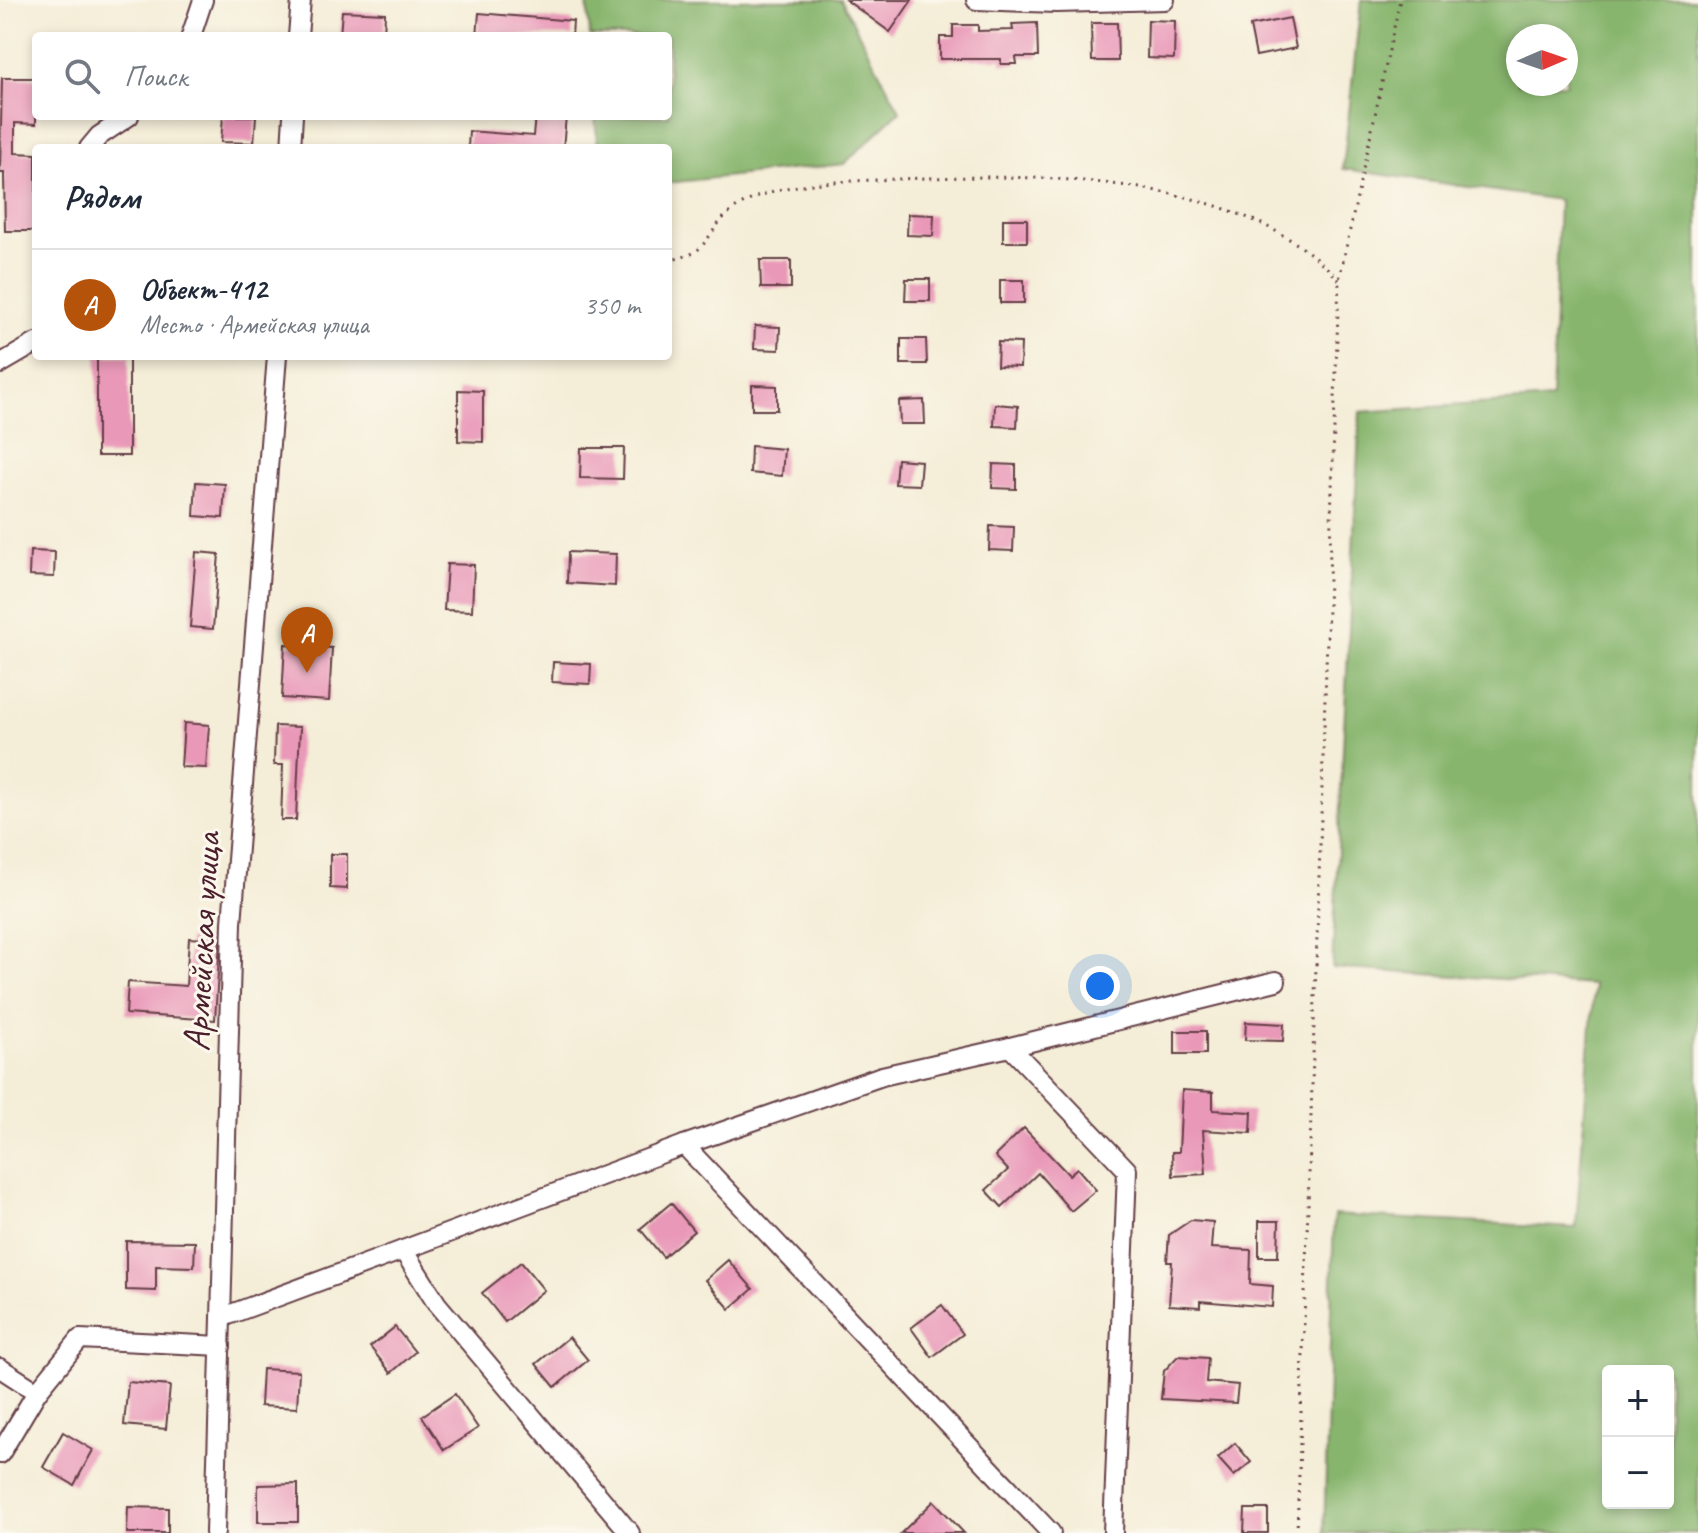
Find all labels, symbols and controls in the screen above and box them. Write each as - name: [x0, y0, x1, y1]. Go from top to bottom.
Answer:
- north arrow: [1506, 24, 1578, 96]
- search box: [32, 32, 672, 120]
- icon: search: [60, 54, 104, 98]
- text: Поиск: [124, 57, 187, 95]
- text: Рядом: [64, 175, 140, 218]
- text: Объект-412: [140, 270, 267, 308]
- text: A: [83, 289, 97, 322]
- text: 350 m: [584, 289, 640, 322]
- text: Место · Армейская улица: [140, 308, 369, 341]
- pin: A: [281, 607, 333, 673]
- street label: Армейская улица: [172, 829, 231, 1053]
- your location: [1080, 966, 1120, 1006]
- map controls: [1602, 1365, 1674, 1509]
- button: +: [1602, 1365, 1674, 1437]
- button: −: [1602, 1437, 1674, 1509]

